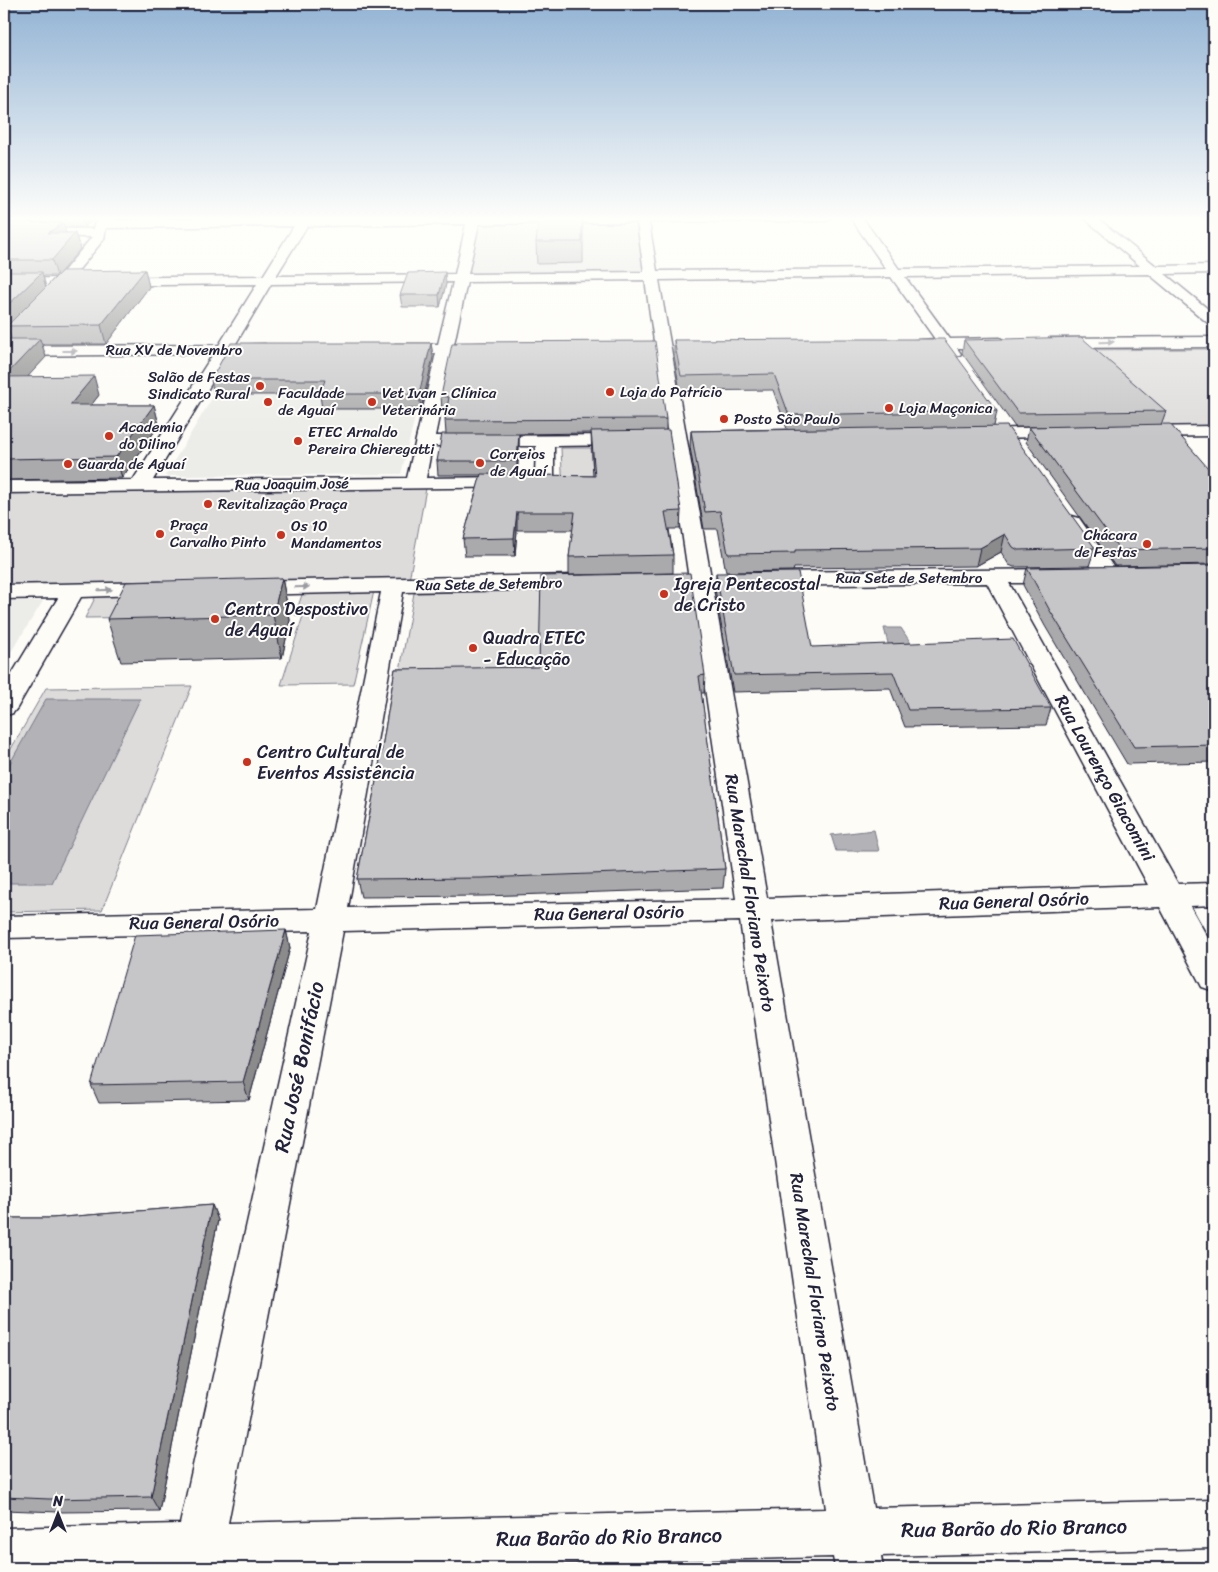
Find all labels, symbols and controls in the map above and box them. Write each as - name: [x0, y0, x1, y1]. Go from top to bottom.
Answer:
- street label: Rua XV de Novembro: [106, 337, 243, 363]
- one-way arrow: [1100, 338, 1116, 346]
- one-way arrow: [62, 347, 78, 355]
- place label: Salão de Festas Sindicato Rural: [148, 364, 251, 407]
- place label: Loja do Patrício: [620, 379, 723, 405]
- marker: Salão de Festas Sindicato Rural: [254, 380, 266, 392]
- place label: Faculdade de Aguaí: [278, 380, 345, 423]
- place label: Vet Ivan - Clínica Veterinária: [382, 380, 497, 423]
- marker: Loja do Patrício: [604, 386, 616, 398]
- place label: Loja Maçonica: [899, 395, 993, 421]
- marker: Faculdade de Aguaí: [262, 396, 274, 408]
- marker: Vet Ivan - Clínica Veterinária: [366, 396, 378, 408]
- marker: Loja Maçonica: [883, 402, 895, 414]
- place label: Posto São Paulo: [734, 406, 840, 432]
- marker: Posto São Paulo: [718, 413, 730, 425]
- place label: Academia do Dilino: [118, 414, 183, 457]
- place label: ETEC Arnaldo Pereira Chieregatti: [308, 419, 435, 462]
- marker: Academia do Dilino: [103, 430, 115, 442]
- marker: ETEC Arnaldo Pereira Chieregatti: [292, 435, 304, 447]
- place label: Correios de Aguaí: [490, 441, 549, 484]
- place label: Guarda de Aguaí: [78, 451, 187, 477]
- marker: Correios de Aguaí: [474, 457, 486, 469]
- marker: Guarda de Aguaí: [62, 458, 74, 470]
- street label: Rua Joaquim José: [235, 470, 349, 498]
- place label: Revitalização Praça: [218, 491, 348, 517]
- marker: Revitalização Praça: [202, 498, 214, 510]
- place label: Praça Carvalho Pinto: [170, 512, 266, 555]
- place label: Os 10 Mandamentos: [291, 513, 382, 556]
- place label: Chácara de Festas: [1074, 522, 1137, 565]
- marker: Praça Carvalho Pinto: [154, 528, 166, 540]
- marker: Os 10 Mandamentos: [275, 529, 287, 541]
- marker: Chácara de Festas: [1141, 538, 1153, 550]
- street label: Rua Sete de Setembro: [836, 565, 983, 591]
- place label: Igreja Pentecostal de Cristo: [673, 568, 822, 621]
- street label: Rua Sete de Setembro: [415, 570, 563, 598]
- one-way arrow: [295, 583, 311, 591]
- one-way arrow: [97, 586, 113, 594]
- marker: Igreja Pentecostal de Cristo: [658, 588, 670, 600]
- place label: Centro Despostivo de Aguaí: [225, 593, 368, 646]
- marker: Centro Despostivo de Aguaí: [209, 613, 221, 625]
- place label: Quadra ETEC - Educação: [483, 622, 585, 675]
- marker: Quadra ETEC - Educação: [467, 642, 479, 654]
- street label: Rua Lourenço Giacomini: [1046, 689, 1165, 868]
- place label: Centro Cultural de Eventos Assistência: [257, 736, 415, 789]
- marker: Centro Cultural de Eventos Assistência: [241, 756, 253, 768]
- street label: Rua Marechal Floriano Peixoto: [715, 772, 785, 1014]
- street label: Rua General Osório: [939, 882, 1089, 920]
- street label: Rua General Osório: [534, 896, 684, 930]
- street label: Rua General Osório: [129, 905, 279, 939]
- street label: Rua José Bonifácio: [262, 978, 336, 1156]
- street label: Rua Marechal Floriano Peixoto: [780, 1171, 850, 1413]
- text: N: [52, 1489, 63, 1514]
- north arrow: [32, 1490, 82, 1540]
- street label: Rua Barão do Rio Branco: [901, 1507, 1127, 1549]
- street label: Rua Barão do Rio Branco: [496, 1516, 722, 1558]

